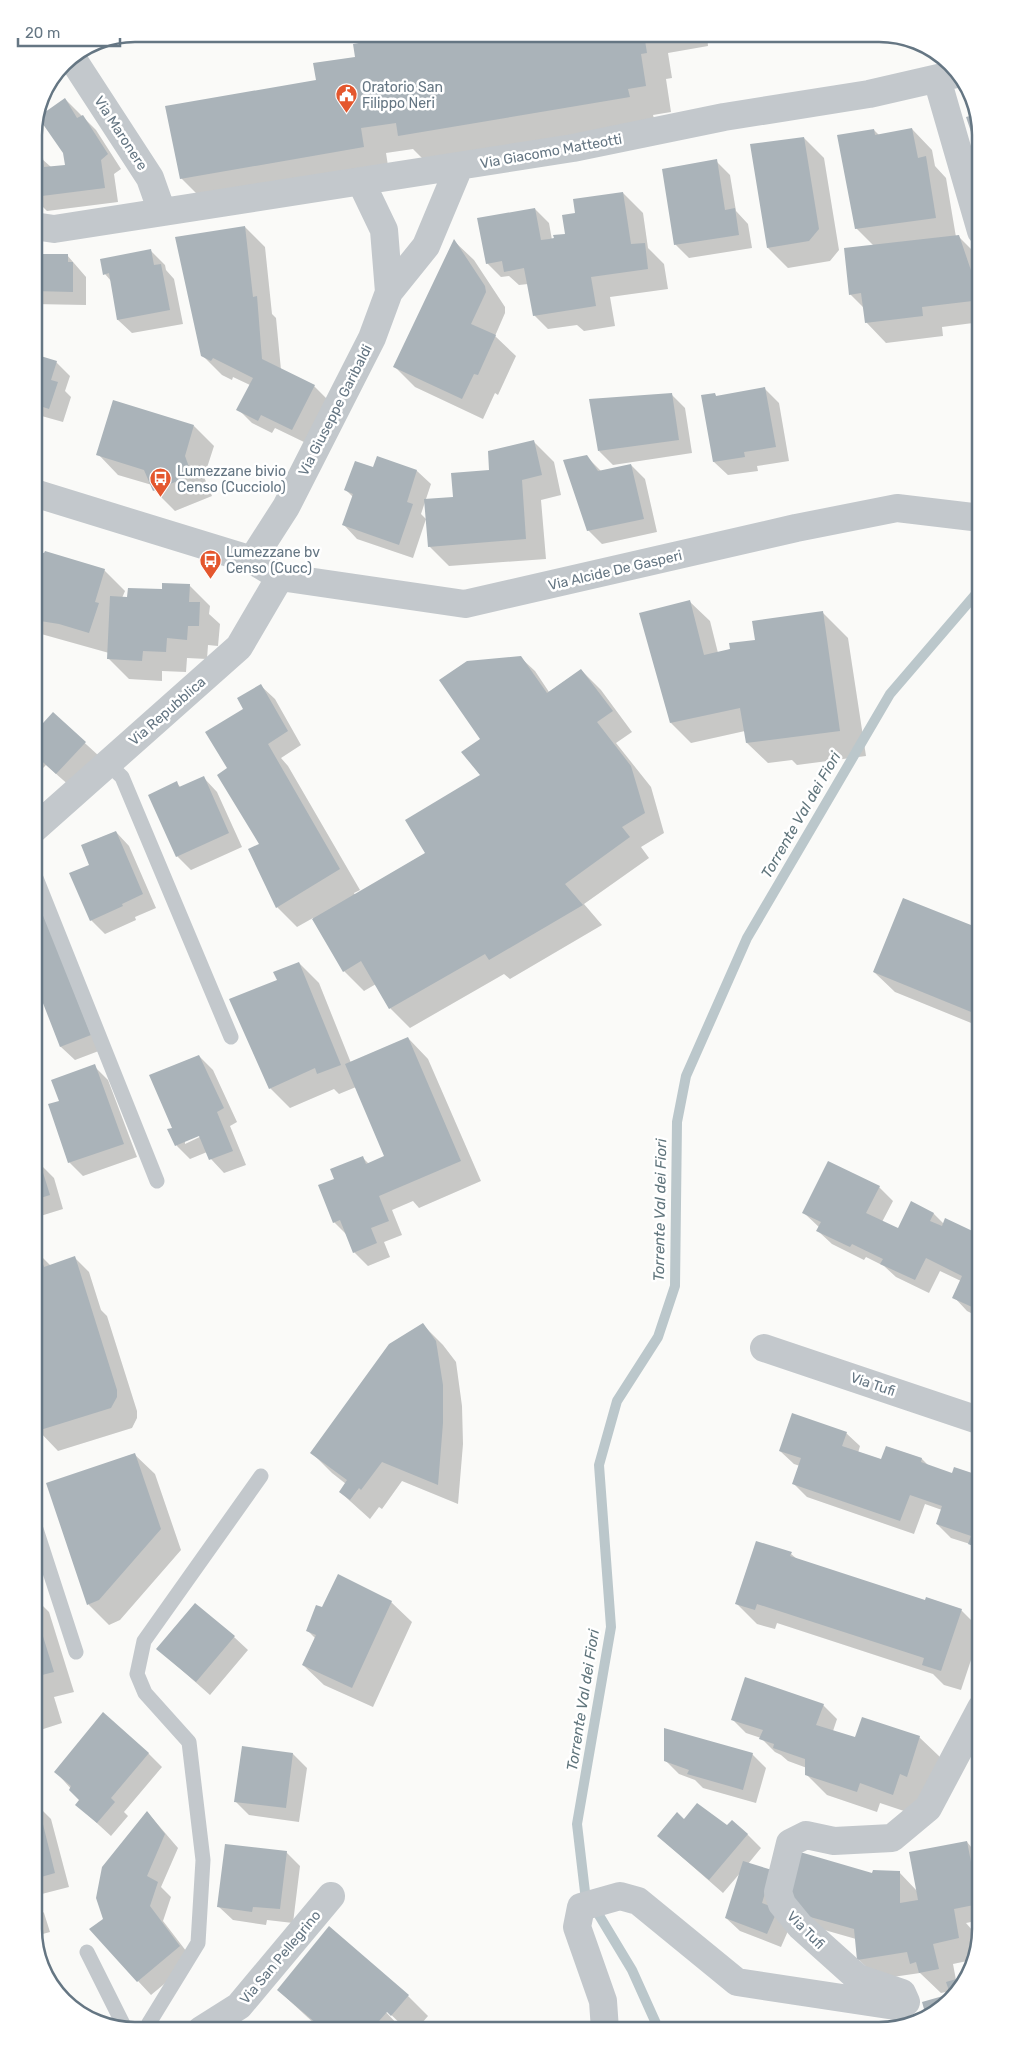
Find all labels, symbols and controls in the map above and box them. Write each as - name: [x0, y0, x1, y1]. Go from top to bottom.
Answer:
- scale bar: [18, 15, 120, 47]
- text: 20 m: [25, 24, 60, 42]
- place label: Oratorio San Filippo Neri: [362, 79, 443, 112]
- public building icon: Oratorio San Filippo Neri: [334, 83, 358, 114]
- street label: Via Maronere: [90, 93, 151, 174]
- street label: Via Giacomo Matteotti: [479, 131, 623, 172]
- street label: Via Giuseppe Garibaldi: [295, 342, 376, 479]
- place label: Lumezzane bivio Censo (Cucciolo): [177, 463, 286, 496]
- bus stop icon: Lumezzane bivio Censo (Cucciolo): [149, 467, 173, 498]
- place label: Lumezzane bv Censo (Cucc): [226, 544, 320, 577]
- street label: Via Alcide De Gasperi: [546, 547, 684, 594]
- bus stop icon: Lumezzane bv Censo (Cucc): [198, 548, 222, 579]
- street label: Via Repubblica: [125, 673, 209, 749]
- water label: Torrente Val dei Fiori: [757, 748, 845, 881]
- water label: Torrente Val dei Fiori: [650, 1138, 670, 1282]
- street label: Via Tufi: [848, 1369, 898, 1400]
- water label: Torrente Val dei Fiori: [563, 1628, 603, 1772]
- street label: Via San Pellegrino: [236, 1907, 324, 2008]
- street label: Via Tufi: [783, 1908, 828, 1953]

